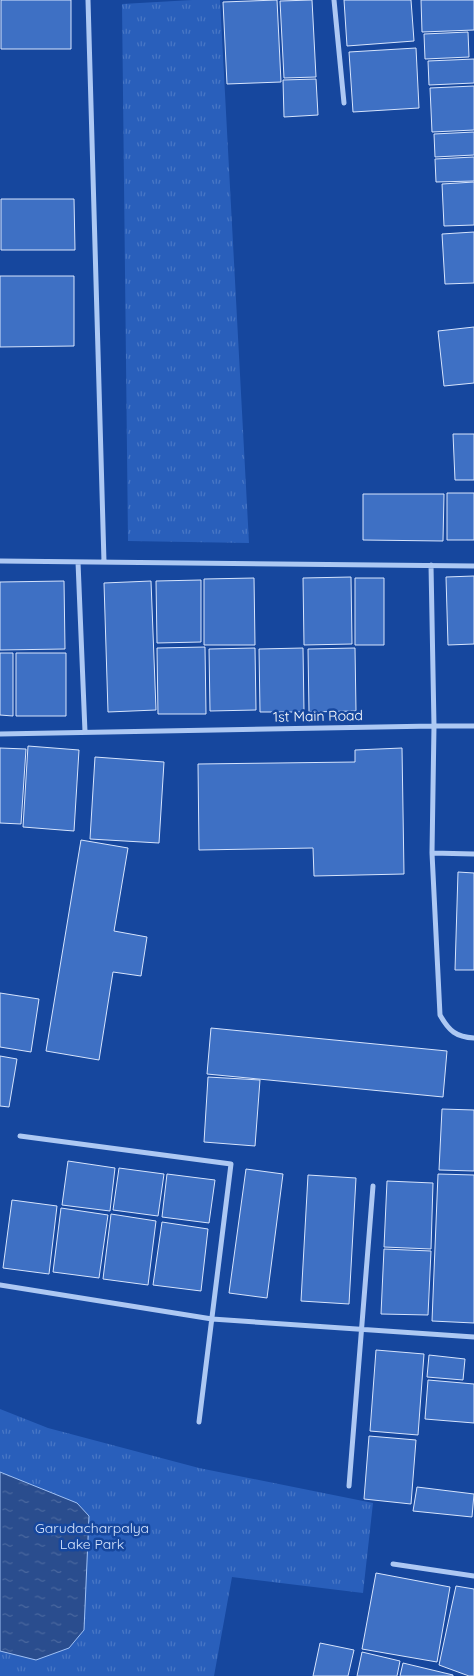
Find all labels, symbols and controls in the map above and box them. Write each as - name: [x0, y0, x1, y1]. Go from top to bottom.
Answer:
- street label: 1st Main Road: [273, 706, 363, 726]
- park label: Garudacharpalya Lake Park: [35, 1519, 149, 1553]

